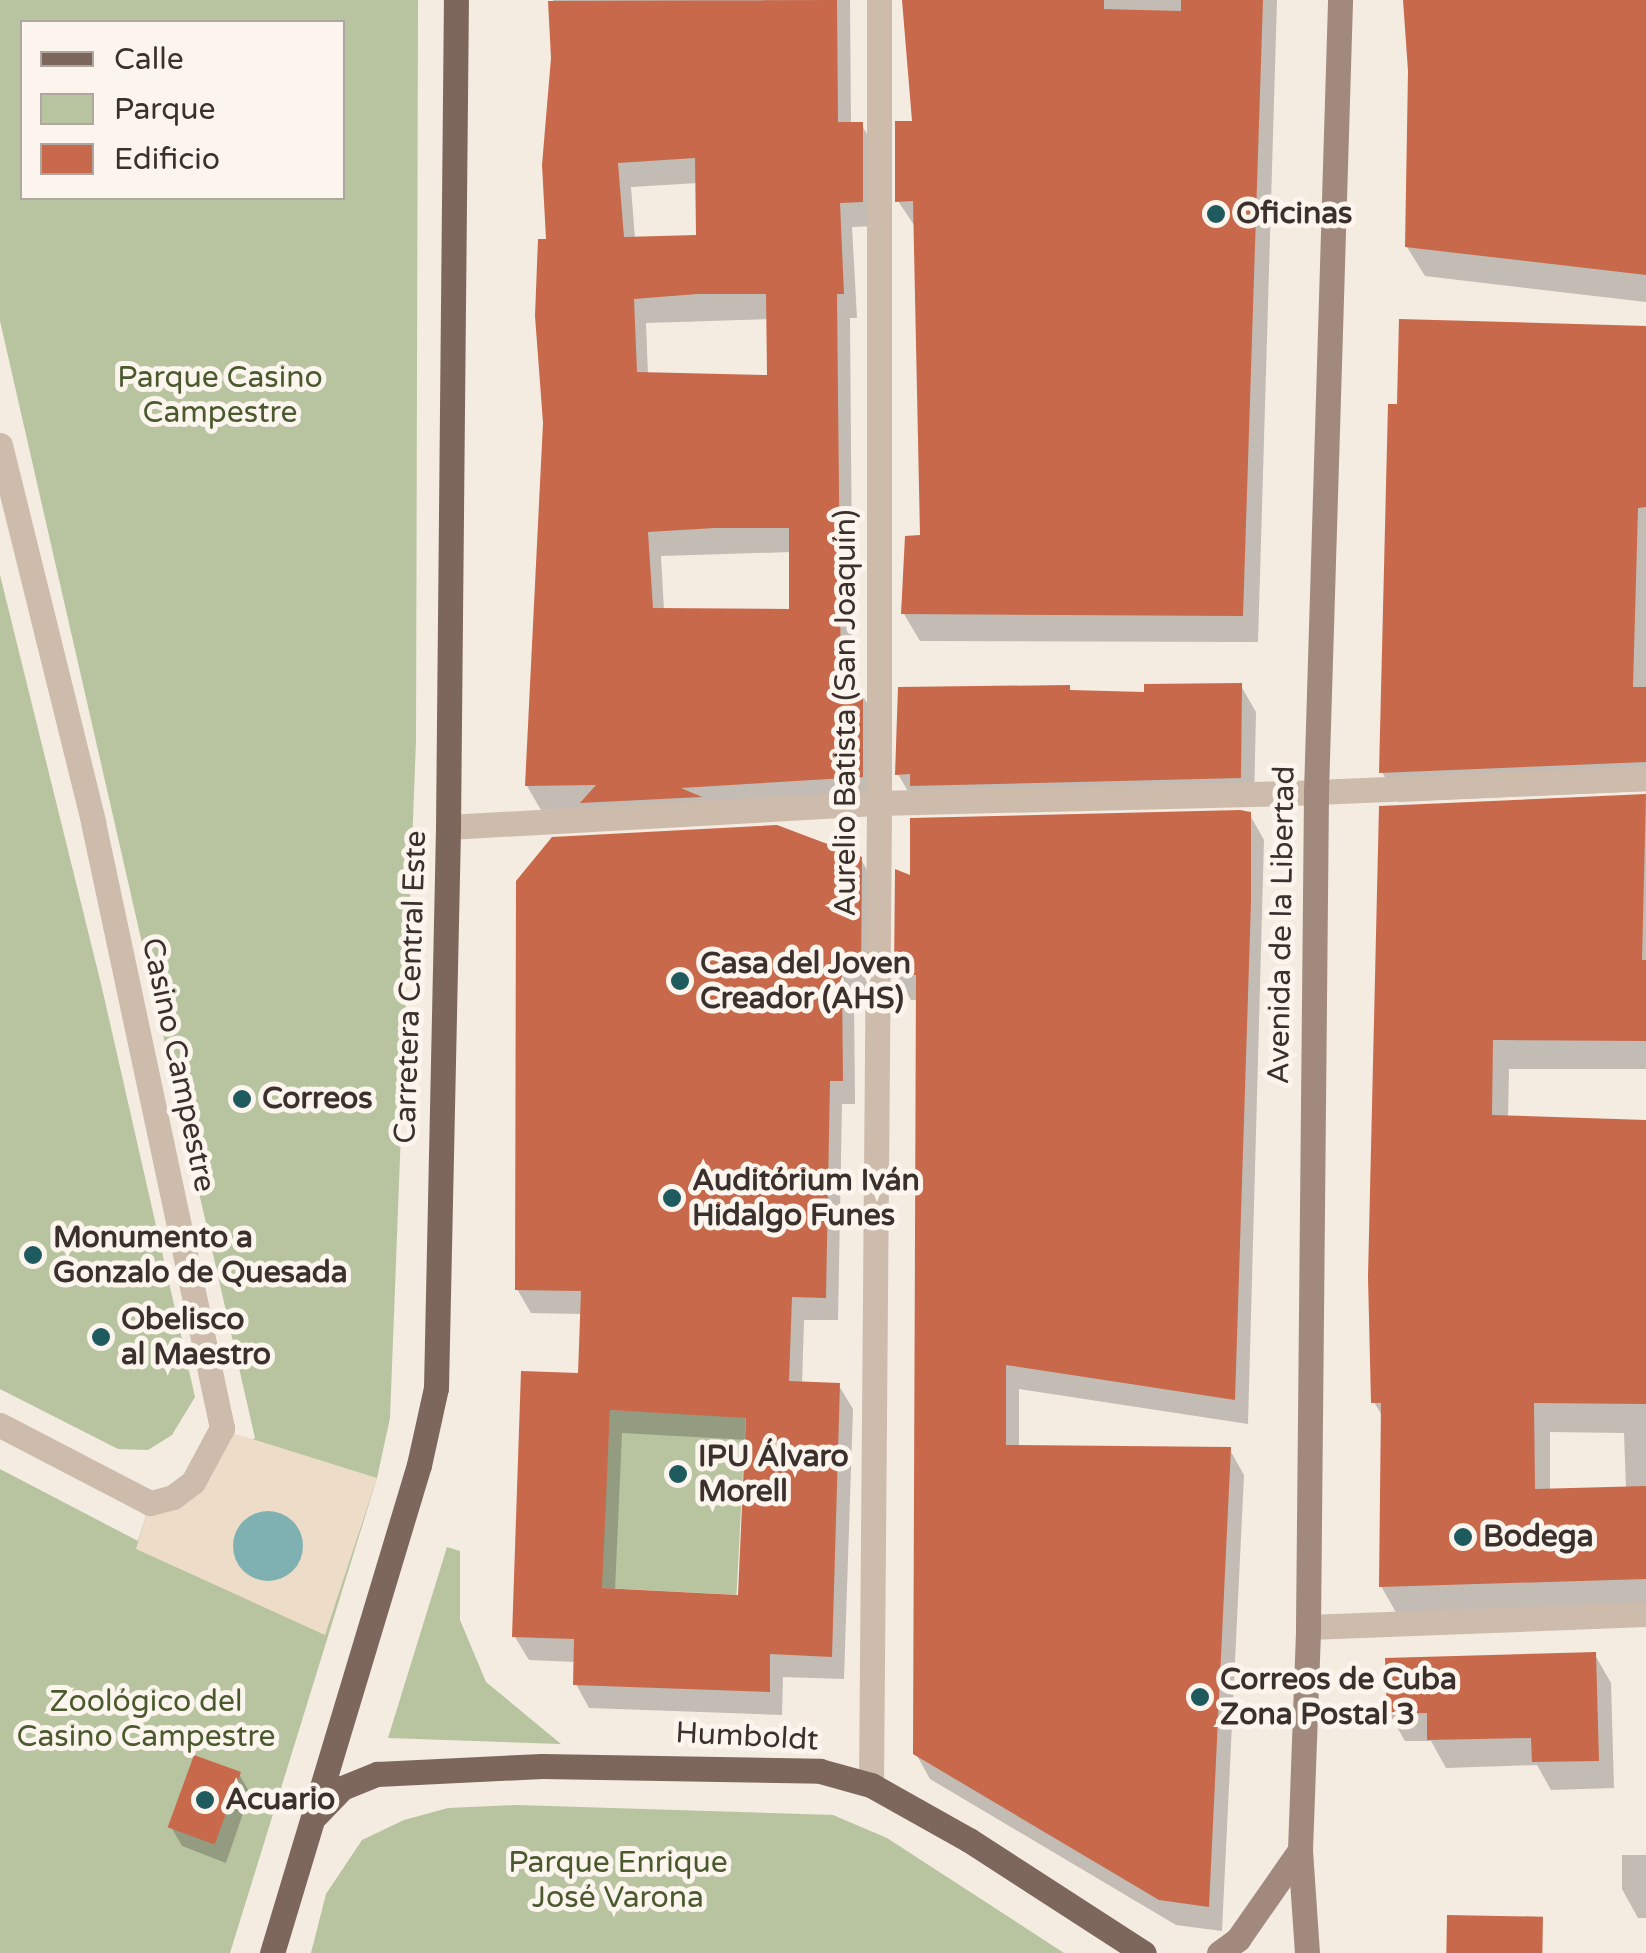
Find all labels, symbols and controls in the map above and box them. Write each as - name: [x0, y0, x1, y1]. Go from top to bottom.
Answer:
- legend: [20, 20, 345, 200]
- text: Calle: [114, 41, 184, 78]
- text: Parque: [114, 91, 215, 128]
- text: Edificio: [114, 141, 220, 178]
- place label: Oficinas: [1236, 196, 1352, 232]
- marker: Oficinas: [1205, 203, 1227, 225]
- park label: Parque Casino Campestre: [117, 360, 323, 430]
- street label: Aurelio Batista (San Joaquín): [828, 509, 864, 917]
- street label: Avenida de la Libertad: [1261, 765, 1303, 1085]
- street label: Carretera Central Este: [388, 830, 434, 1144]
- street label: Casino Campestre: [133, 935, 223, 1195]
- place label: Casa del Joven Creador (AHS): [700, 946, 911, 1016]
- marker: Casa del Joven Creador (AHS): [669, 970, 691, 992]
- place label: Correos: [262, 1081, 373, 1117]
- marker: Correos: [231, 1088, 253, 1110]
- place label: Auditórium Iván Hidalgo Funes: [692, 1163, 920, 1234]
- marker: Auditórium Iván Hidalgo Funes: [661, 1187, 683, 1209]
- place label: Monumento a Gonzalo de Quesada: [53, 1220, 348, 1290]
- marker: Monumento a Gonzalo de Quesada: [22, 1244, 44, 1266]
- place label: Obelisco al Maestro: [121, 1302, 271, 1372]
- marker: Obelisco al Maestro: [90, 1326, 112, 1348]
- place label: IPU Álvaro Morell: [698, 1439, 849, 1510]
- marker: IPU Álvaro Morell: [667, 1463, 689, 1485]
- place label: Bodega: [1483, 1519, 1594, 1555]
- marker: Bodega: [1452, 1526, 1474, 1548]
- place label: Correos de Cuba Zona Postal 3: [1220, 1662, 1457, 1732]
- park label: Zoológico del Casino Campestre: [17, 1684, 275, 1754]
- marker: Correos de Cuba Zona Postal 3: [1189, 1686, 1211, 1708]
- street label: Humboldt: [675, 1715, 819, 1759]
- place label: Acuario: [225, 1782, 335, 1818]
- marker: Acuario: [194, 1789, 216, 1811]
- park label: Parque Enrique José Varona: [508, 1845, 728, 1916]

